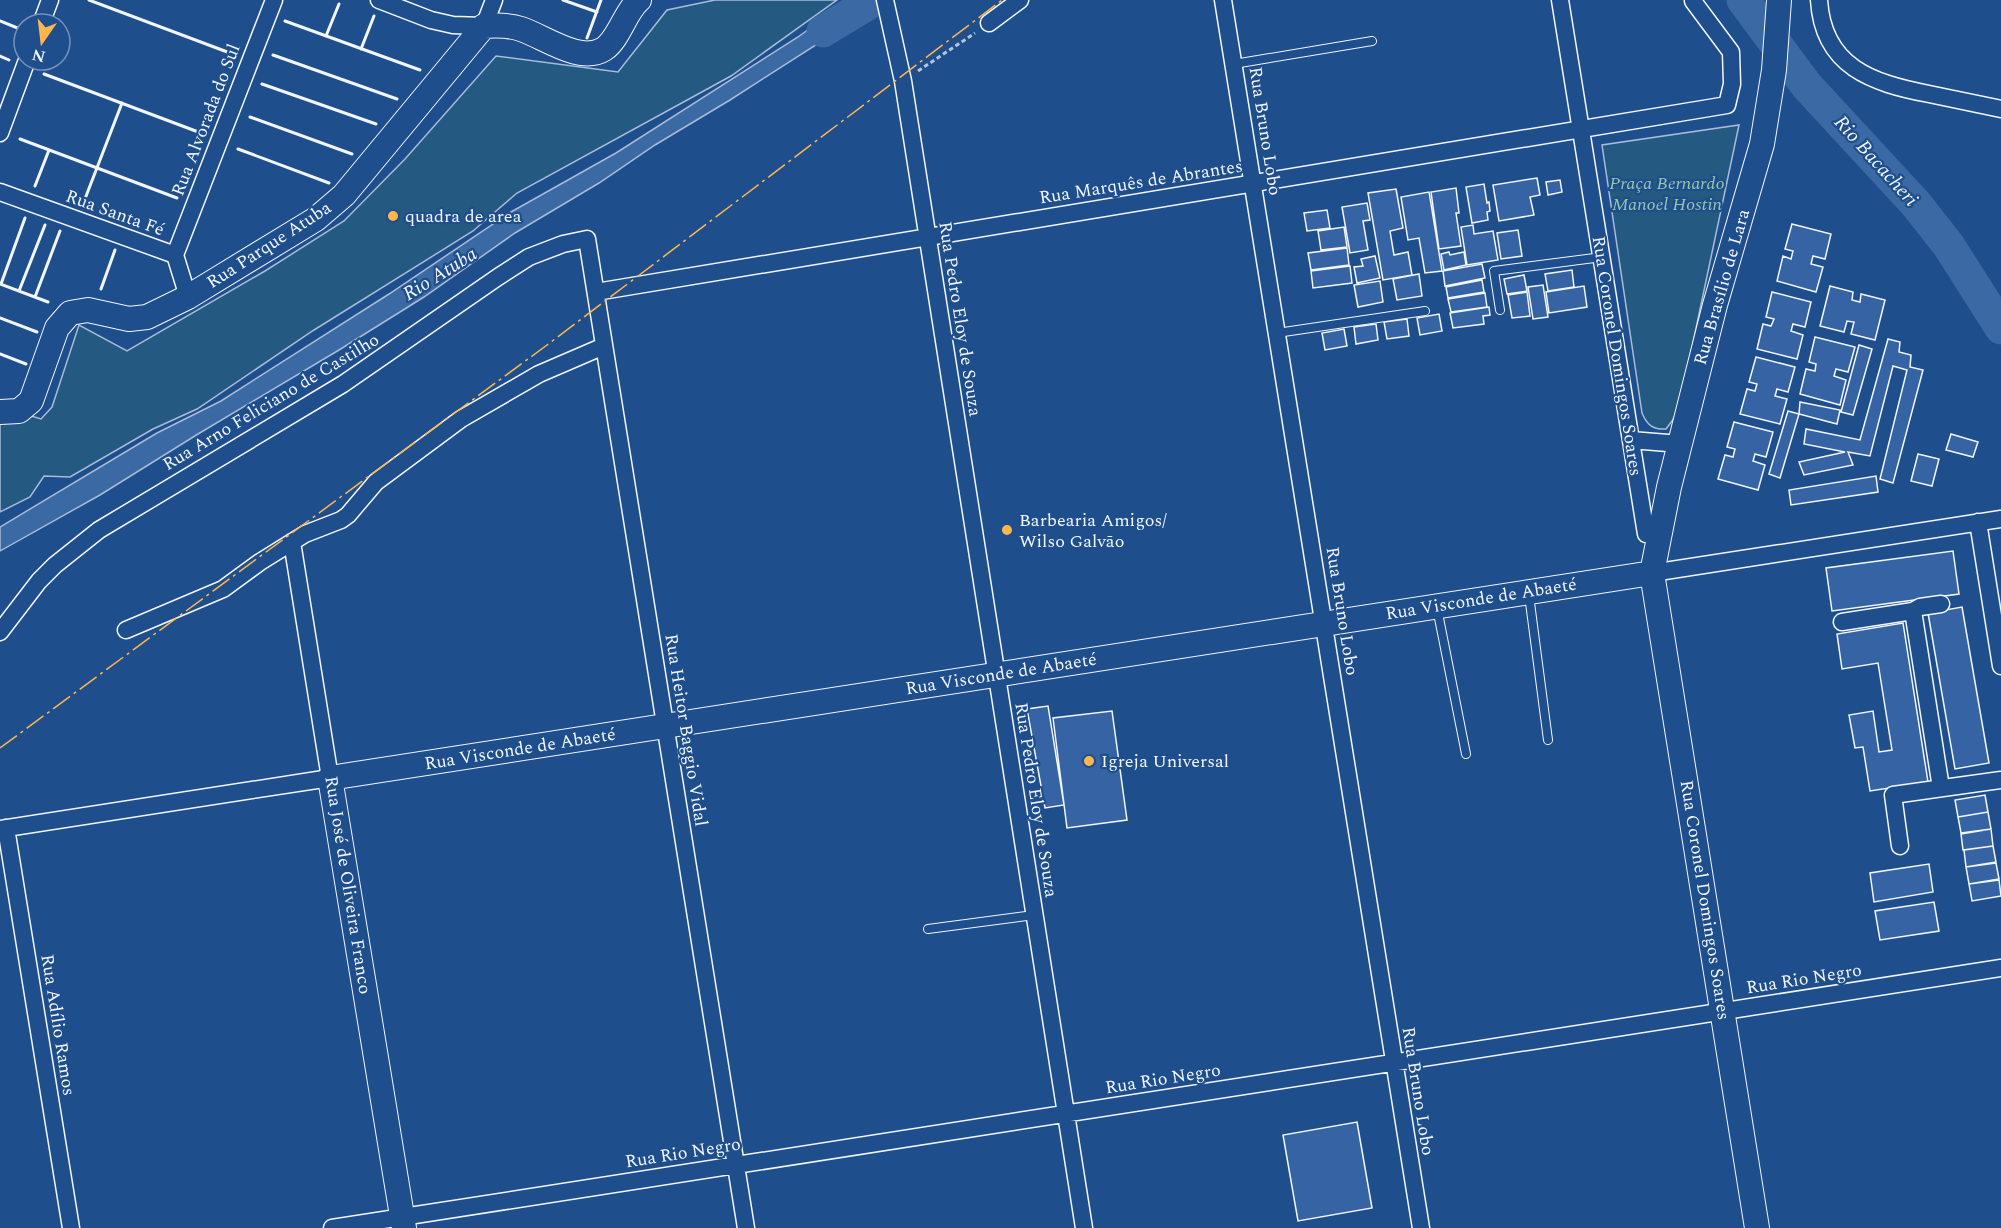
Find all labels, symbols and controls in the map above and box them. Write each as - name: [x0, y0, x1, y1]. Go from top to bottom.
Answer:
- north arrow: [12, 12, 72, 72]
- street label: Rua Alvorada do Sul: [165, 40, 247, 200]
- text: N: [29, 42, 48, 69]
- street label: Rua Bruno Lobo: [1241, 65, 1289, 197]
- water label: Rio Bacacheri: [1827, 109, 1925, 214]
- street label: Rua Marquês de Abrantes: [1037, 153, 1245, 211]
- park label: Praça Bernardo Manoel Hostin: [1609, 170, 1725, 218]
- street label: Rua Santa Fé: [62, 183, 168, 243]
- street label: Rua Parque Atuba: [201, 194, 337, 296]
- place label: quadra de area: [405, 203, 522, 230]
- street label: Rua Brasílio de Lara: [1687, 206, 1757, 368]
- marker: quadra de area: [386, 209, 400, 223]
- street label: Rua Pedro Eloy de Souza: [931, 220, 989, 419]
- street label: Rua Coronel Domingos Soares: [1585, 234, 1649, 478]
- water label: Rio Atuba: [397, 239, 483, 309]
- street label: Rua Arno Feliciano de Castilho: [157, 326, 385, 478]
- place label: Barbearia Amigos/ Wilso Galvão: [1019, 507, 1167, 555]
- marker: Barbearia Amigos/ Wilso Galvão: [1000, 523, 1014, 537]
- street label: Rua Bruno Lobo: [1318, 545, 1366, 677]
- street label: Rua Visconde de Abaeté: [1383, 571, 1579, 627]
- street label: Rua Heitor Baggio Vidal: [657, 632, 715, 828]
- street label: Rua Visconde de Abaeté: [903, 646, 1099, 702]
- street label: Rua Pedro Eloy de Souza: [1007, 701, 1065, 900]
- street label: Rua Visconde de Abaeté: [422, 721, 618, 777]
- place label: Igreja Universal: [1101, 748, 1229, 775]
- marker: Igreja Universal: [1082, 754, 1096, 768]
- street label: Rua José de Oliveira Franco: [317, 774, 379, 996]
- street label: Rua Coronel Domingos Soares: [1673, 778, 1737, 1022]
- street label: Rua Adílio Ramos: [33, 952, 83, 1098]
- street label: Rua Rio Negro: [1744, 957, 1864, 1001]
- street label: Rua Bruno Lobo: [1394, 1025, 1442, 1157]
- street label: Rua Rio Negro: [1103, 1057, 1223, 1101]
- street label: Rua Rio Negro: [623, 1131, 743, 1175]

